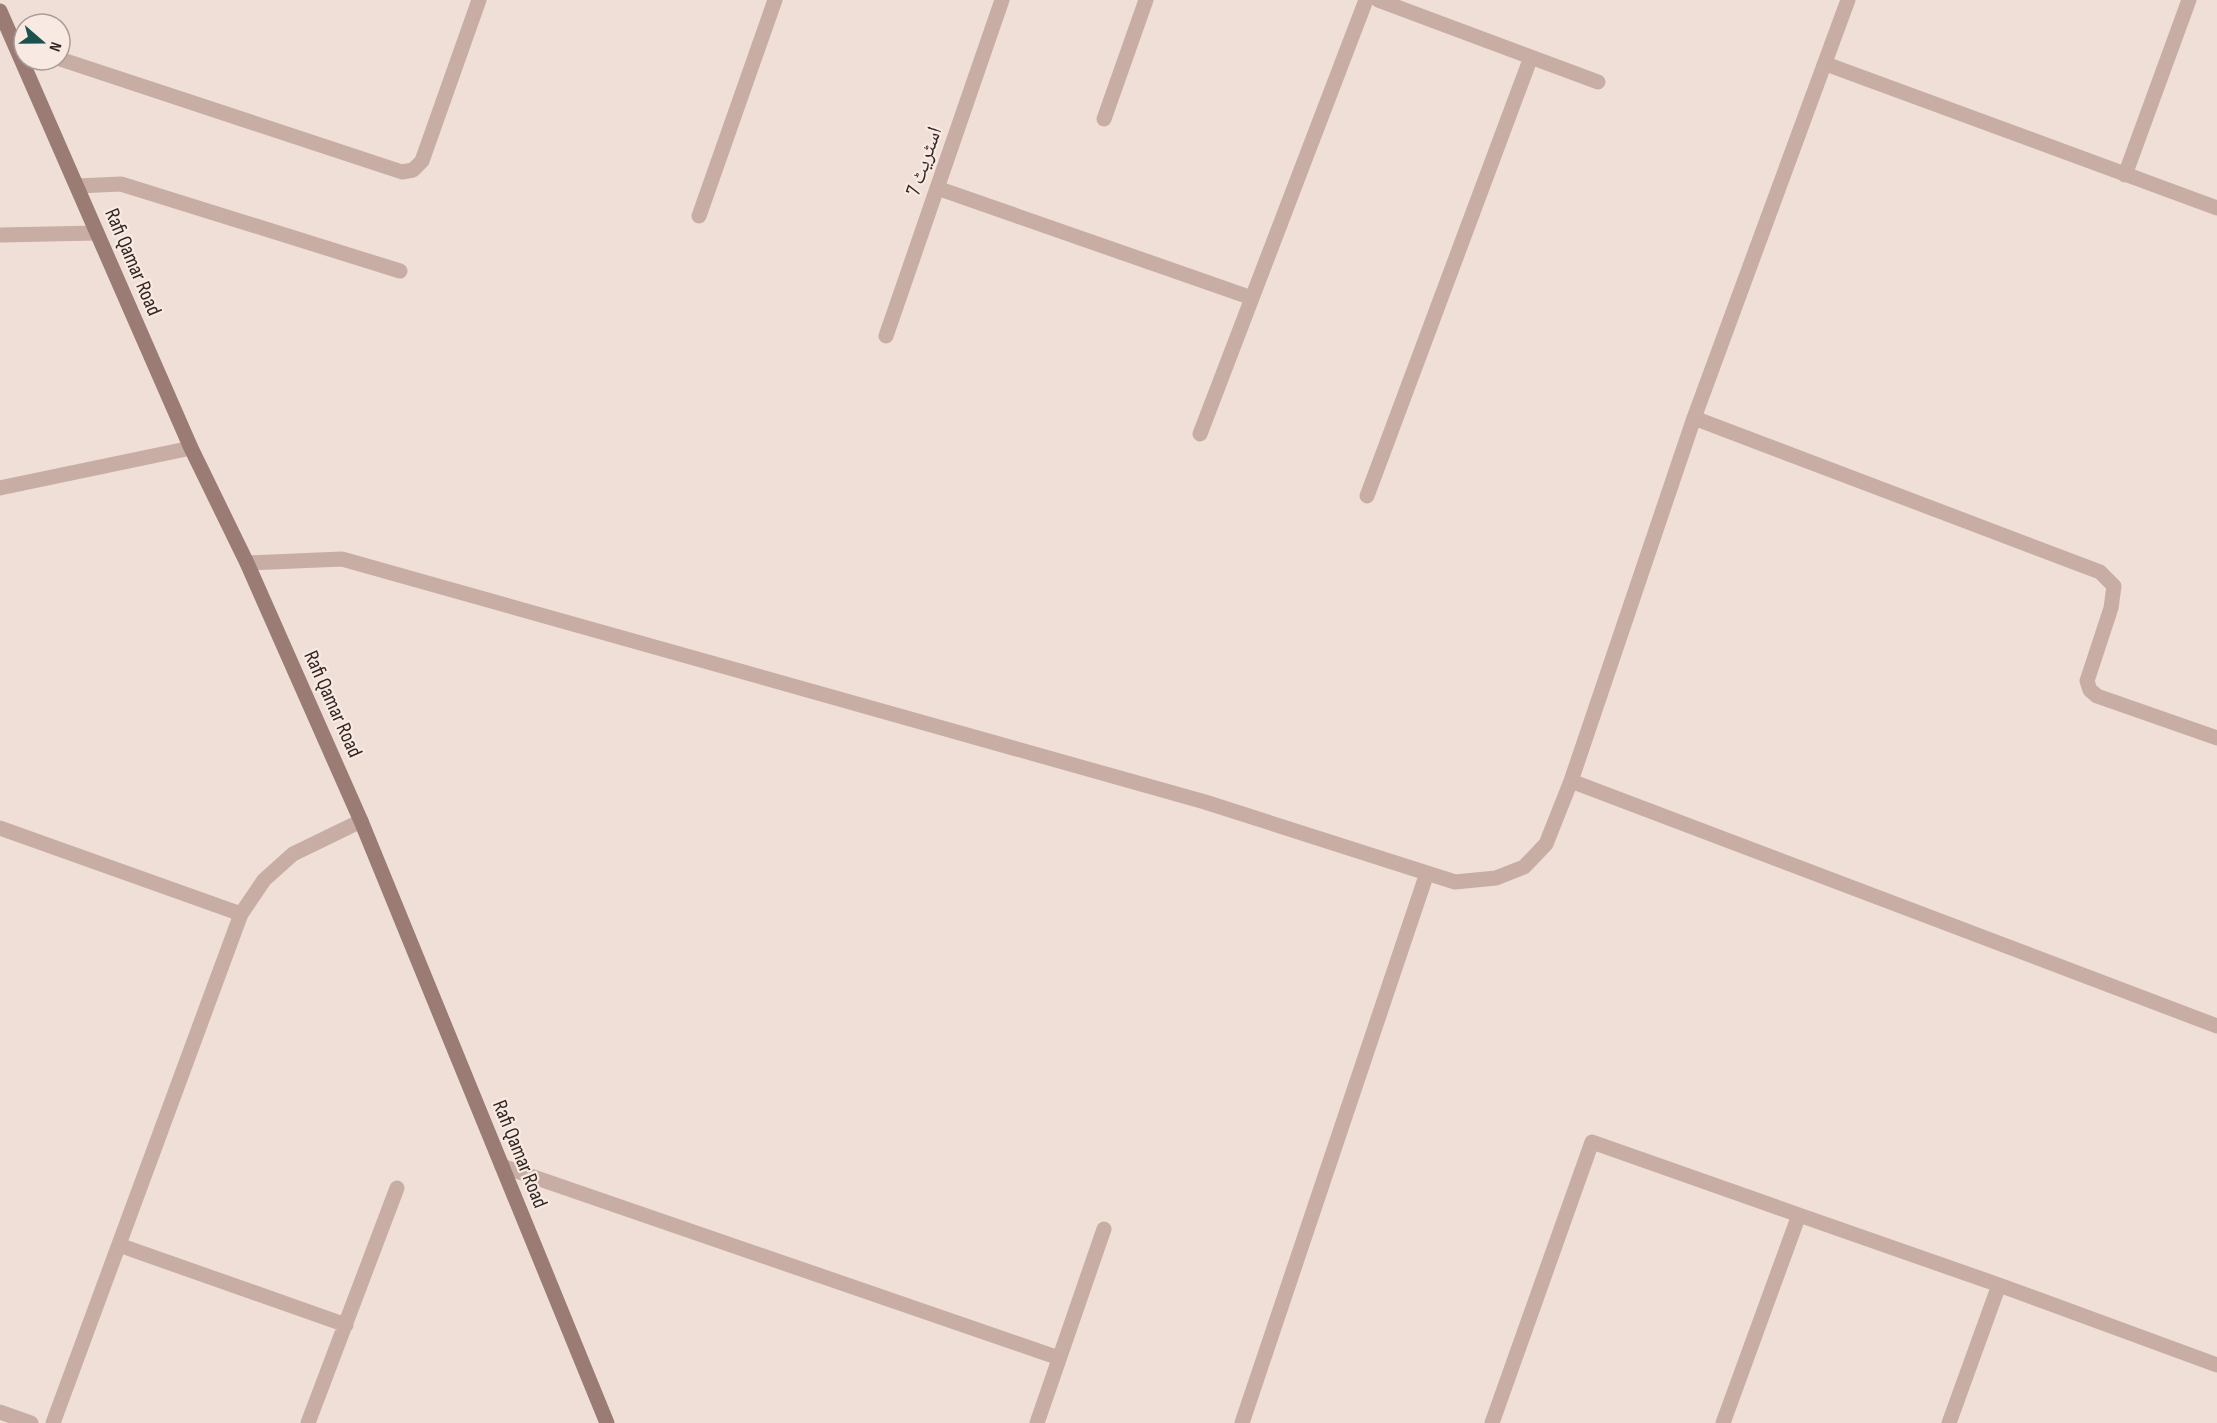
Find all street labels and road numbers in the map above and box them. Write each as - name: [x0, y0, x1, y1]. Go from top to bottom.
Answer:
- street label: اسٹریٹ 7: [901, 123, 947, 199]
- street label: Rafi Qamar Road: [99, 205, 167, 319]
- street label: Rafi Qamar Road: [298, 647, 368, 761]
- street label: Rafi Qamar Road: [487, 1096, 553, 1212]

